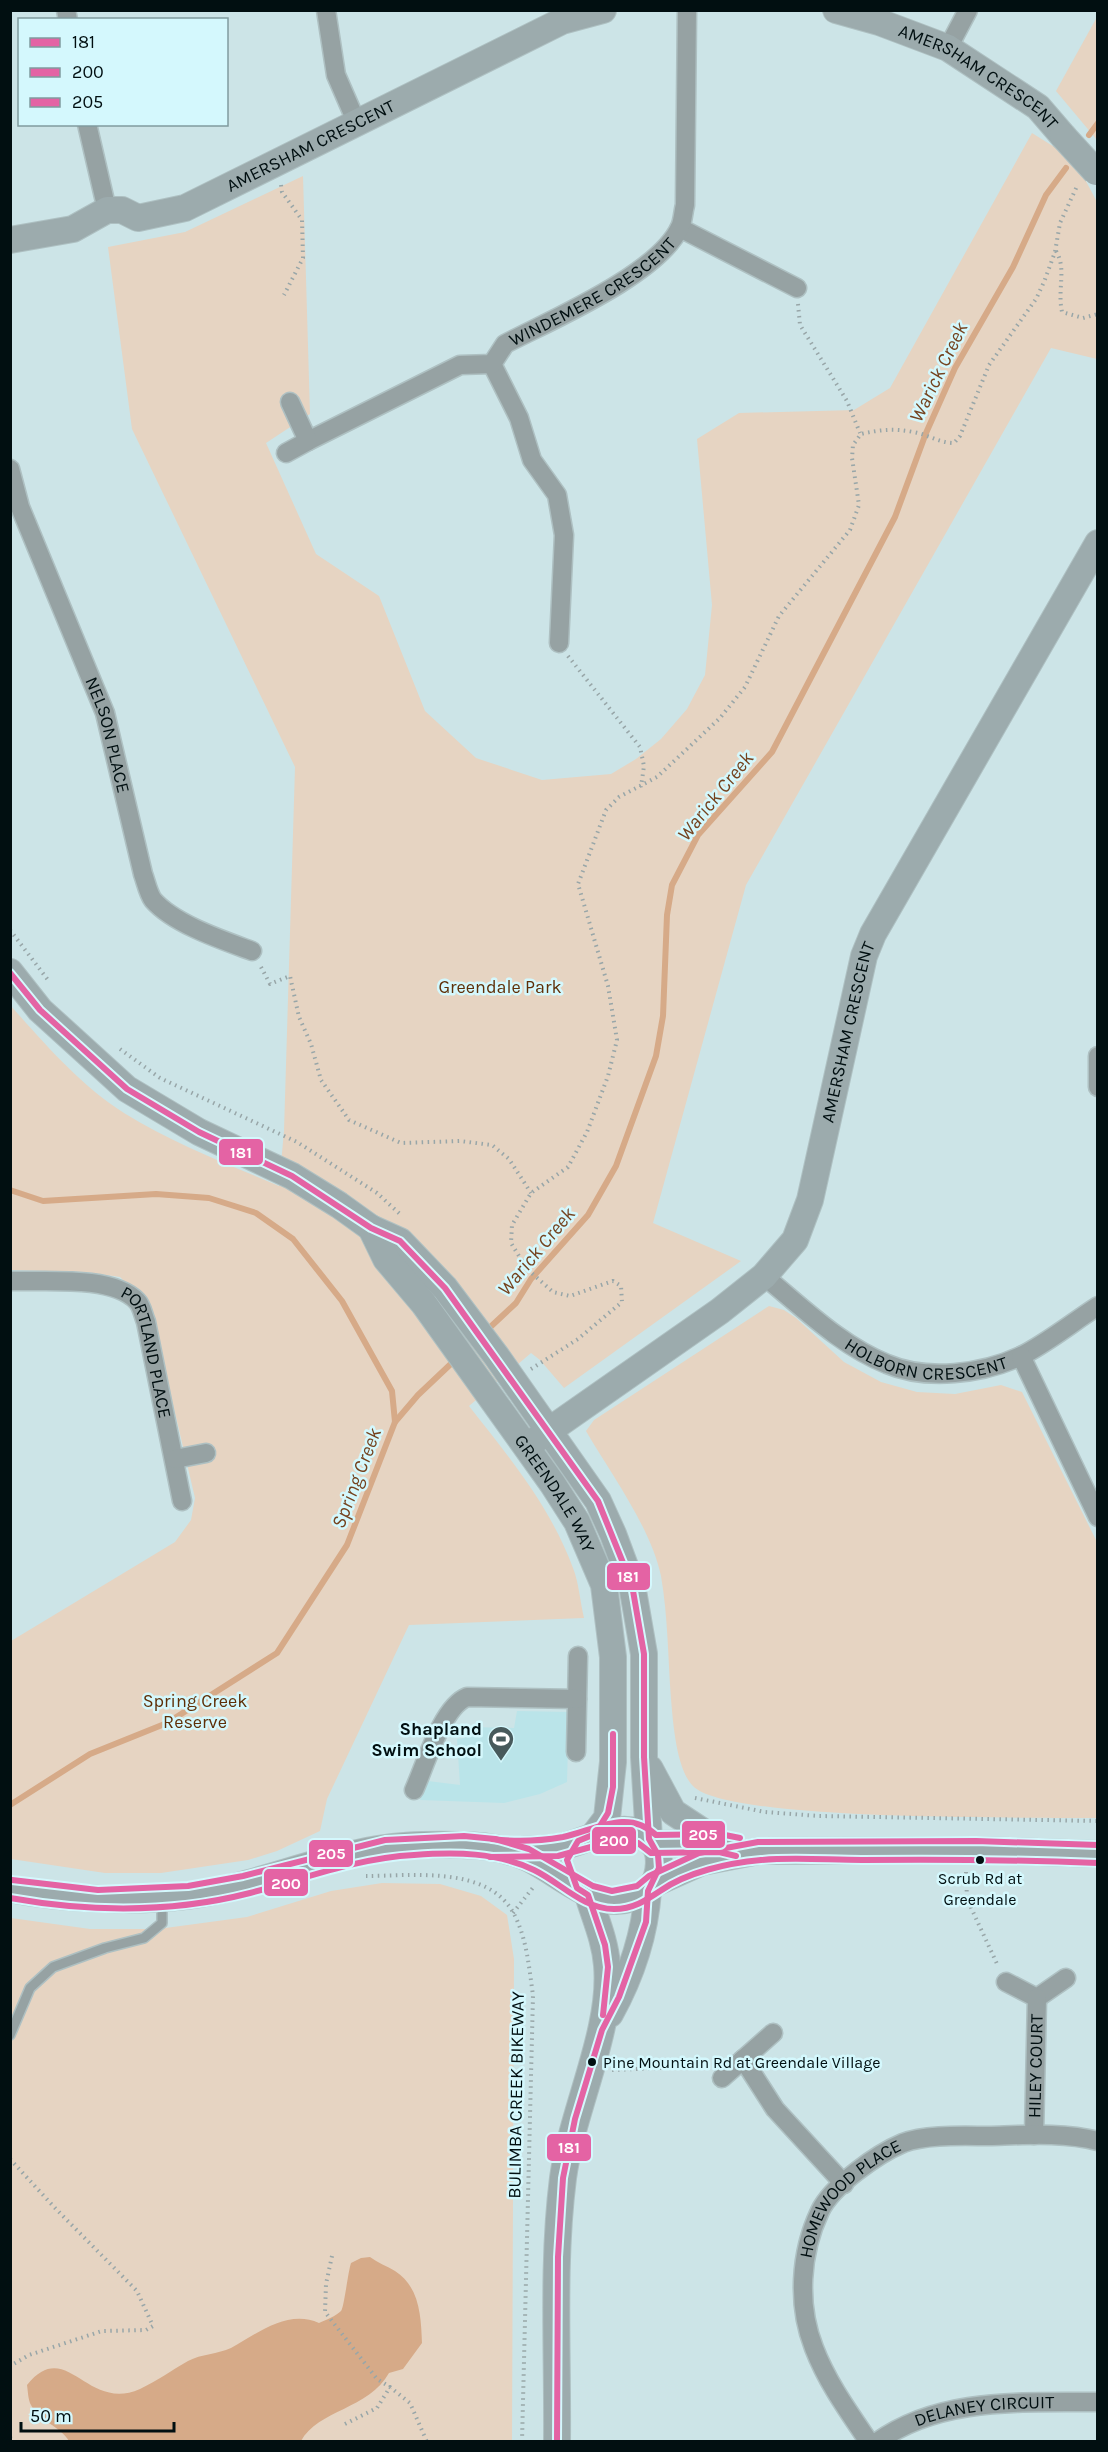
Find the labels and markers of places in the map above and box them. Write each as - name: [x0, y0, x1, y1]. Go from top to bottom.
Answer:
- place label: Shapland Swim School: [371, 1718, 482, 1761]
- sports icon: Shapland Swim School: [486, 1724, 516, 1762]
- marker: Scrub Rd at Greendale: [974, 1854, 986, 1866]
- place label: Scrub Rd at Greendale: [938, 1869, 1022, 1909]
- place label: Pine Mountain Rd at Greendale Village: [603, 2053, 880, 2072]
- marker: Pine Mountain Rd at Greendale Village: [586, 2056, 598, 2068]

